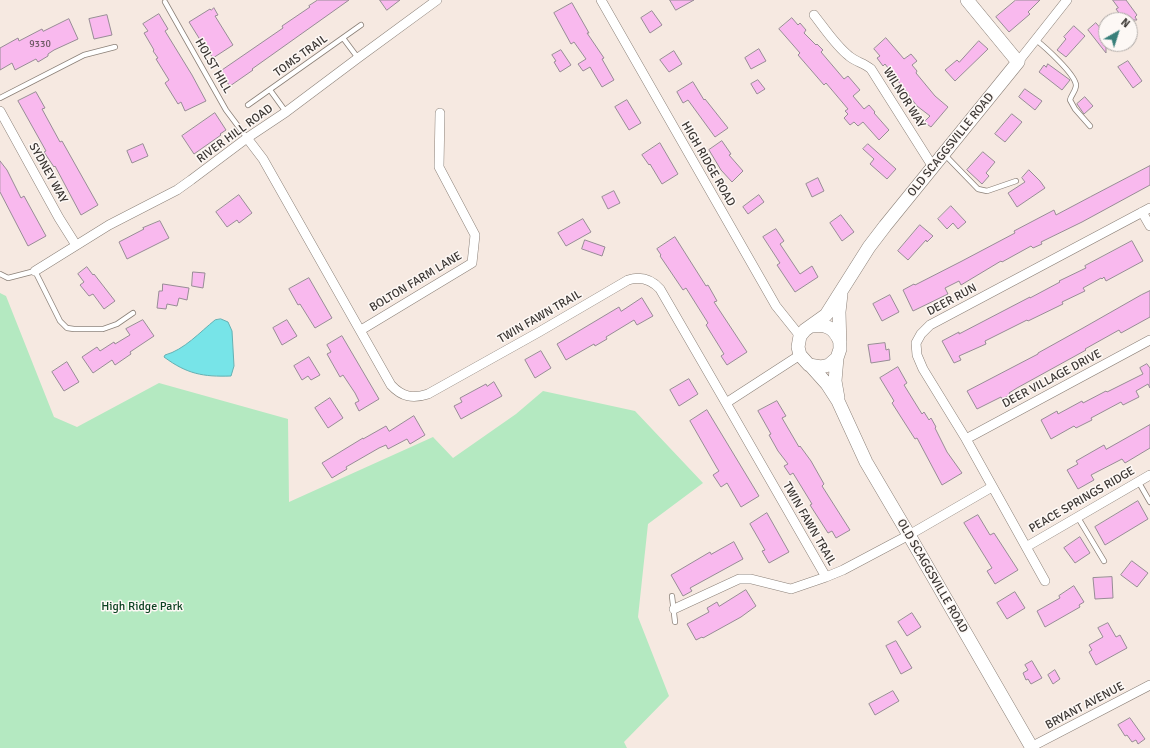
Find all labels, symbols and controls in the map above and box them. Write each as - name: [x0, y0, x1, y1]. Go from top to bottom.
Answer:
- north arrow: [1098, 12, 1138, 52]
- text: N: [1118, 16, 1132, 31]
- street label: TOMS TRAIL: [271, 32, 331, 80]
- street label: HOLST HILL: [192, 36, 234, 96]
- house number: 9330: [29, 38, 51, 50]
- street label: WILNOR WAY: [880, 65, 928, 131]
- street label: OLD SCAGGSVILLE ROAD: [905, 90, 997, 200]
- street label: RIVER HILL ROAD: [194, 102, 276, 166]
- street label: HIGH RIDGE ROAD: [678, 119, 738, 209]
- street label: SYDNEY WAY: [26, 140, 70, 206]
- street label: BOLTON FARM LANE: [367, 249, 465, 315]
- street label: DEER RUN: [925, 281, 979, 319]
- street label: TWIN FAWN TRAIL: [496, 287, 584, 347]
- street label: DEER VILLAGE DRIVE: [1000, 347, 1104, 411]
- street label: PEACE SPRINGS RIDGE: [1027, 464, 1137, 536]
- street label: TWIN FAWN TRAIL: [779, 480, 839, 568]
- street label: OLD SCAGGSVILLE ROAD: [893, 516, 971, 636]
- park label: High Ridge Park: [101, 600, 183, 614]
- street label: BRYANT AVENUE: [1043, 679, 1127, 733]

